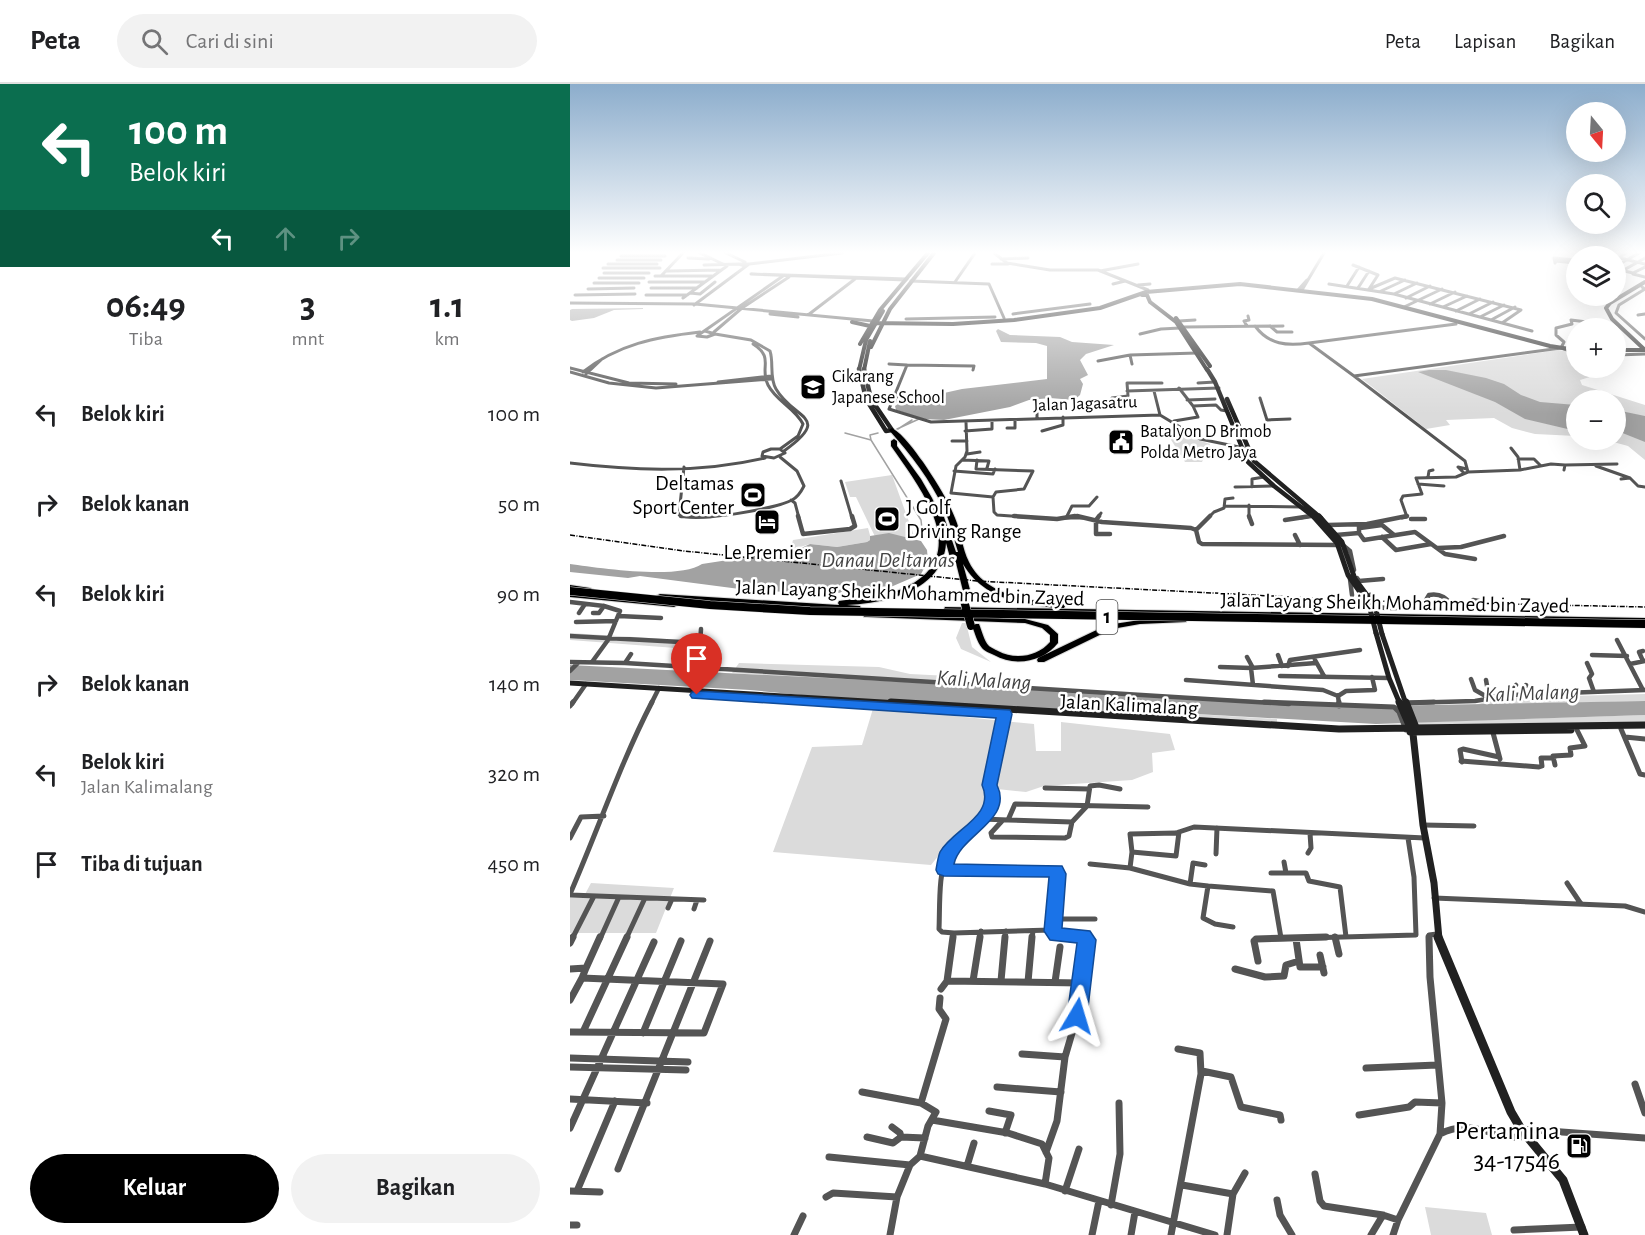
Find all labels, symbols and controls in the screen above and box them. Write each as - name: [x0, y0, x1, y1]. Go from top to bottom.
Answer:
- search box: [117, 14, 537, 68]
- icon: search: [138, 25, 171, 58]
- text: Peta: [30, 27, 81, 55]
- text: Cari di sini: [186, 30, 274, 52]
- text: Peta: [1385, 31, 1421, 52]
- text: Lapisan: [1454, 31, 1516, 52]
- text: Bagikan: [1549, 31, 1615, 52]
- north arrow: [1566, 102, 1626, 162]
- map controls: [1566, 102, 1626, 450]
- icon: left: [30, 108, 108, 186]
- text: 100 m: [129, 110, 228, 152]
- text: Belok kiri: [129, 159, 226, 186]
- button: search: [1566, 174, 1626, 234]
- icon: left: [206, 222, 239, 255]
- icon: ahead: [269, 222, 302, 255]
- icon: right: [332, 222, 365, 255]
- button: layers: [1566, 246, 1626, 306]
- text: 06:49: [106, 288, 186, 324]
- text: 3: [300, 288, 316, 324]
- text: 1.1: [430, 288, 464, 324]
- button: +: [1566, 318, 1626, 378]
- text: Tiba: [129, 329, 163, 349]
- text: mnt: [292, 329, 324, 349]
- text: km: [434, 329, 460, 349]
- place label: Cikarang Japanese School: [832, 368, 945, 407]
- school or university icon: Cikarang Japanese School: [798, 372, 828, 402]
- button: −: [1566, 390, 1626, 450]
- street label: Jalan Jagasatru: [1032, 393, 1138, 415]
- icon: left: [30, 398, 63, 431]
- text: Belok kiri: [81, 403, 165, 425]
- text: 100 m: [488, 403, 540, 425]
- place label: Batalyon D Brimob Polda Metro Jaya: [1140, 423, 1272, 462]
- public building icon: Batalyon D Brimob Polda Metro Jaya: [1106, 427, 1136, 457]
- place label: Deltamas Sport Center: [632, 473, 734, 518]
- sports icon: Deltamas Sport Center: [738, 480, 768, 510]
- icon: right: [30, 488, 63, 521]
- text: Belok kanan: [81, 493, 189, 515]
- text: 50 m: [498, 493, 540, 515]
- place label: J Golf Driving Range: [906, 497, 1021, 542]
- sports icon: J Golf Driving Range: [872, 504, 902, 534]
- hotel icon: Le Premier: [752, 507, 782, 537]
- place label: Le Premier: [723, 542, 811, 563]
- water label: Danau Deltamas: [821, 549, 955, 571]
- street label: Jalan Layang Sheikh Mohammed bin Zayed: [735, 576, 1085, 610]
- icon: left: [30, 578, 63, 611]
- text: Belok kiri: [81, 583, 165, 605]
- text: 90 m: [497, 583, 540, 605]
- street label: Jalan Layang Sheikh Mohammed bin Zayed: [1220, 589, 1570, 617]
- road number: 1: [1096, 600, 1118, 634]
- pin: [671, 633, 722, 695]
- icon: arrive: [680, 642, 713, 675]
- water label: Kali Malang: [936, 667, 1032, 693]
- icon: right: [30, 668, 63, 701]
- text: Belok kanan: [81, 673, 189, 695]
- text: 140 m: [489, 673, 540, 695]
- water label: Kali Malang: [1484, 680, 1580, 706]
- street label: Jalan Kalimalang: [1059, 691, 1199, 719]
- text: Belok kiri: [81, 751, 165, 773]
- icon: left: [30, 758, 63, 791]
- text: 320 m: [488, 763, 540, 785]
- text: Jalan Kalimalang: [81, 777, 213, 797]
- icon: arrive: [30, 848, 63, 881]
- text: Tiba di tujuan: [81, 853, 203, 875]
- text: 450 m: [487, 853, 540, 875]
- position arrow: [1045, 984, 1109, 1048]
- place label: Pertamina 34-17546: [1455, 1118, 1560, 1174]
- fuel station icon: Pertamina 34-17546: [1564, 1131, 1594, 1161]
- button: Keluar: [30, 1154, 279, 1223]
- button: Bagikan: [291, 1154, 540, 1223]

